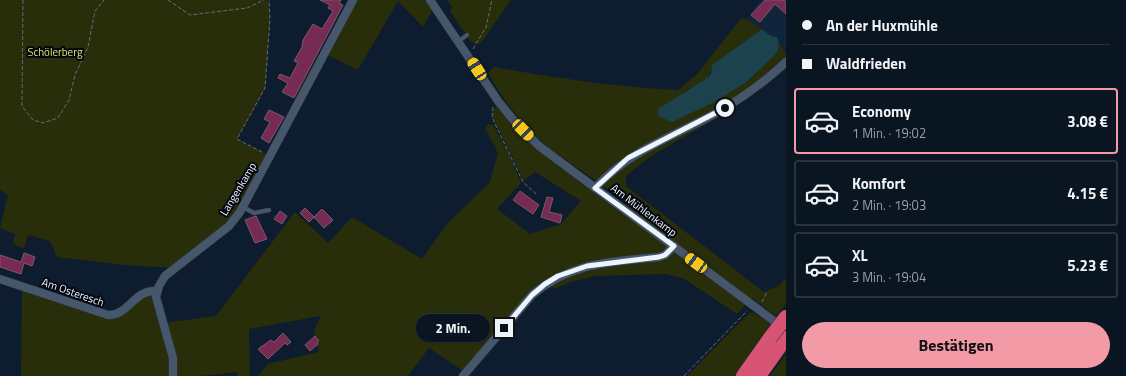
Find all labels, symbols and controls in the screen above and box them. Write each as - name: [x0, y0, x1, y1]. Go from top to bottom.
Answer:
- text: An der Huxmühle: [826, 14, 938, 37]
- park label: Schölerberg: [27, 44, 83, 60]
- text: Waldfrieden: [826, 52, 906, 75]
- car: [465, 56, 489, 82]
- route start: [716, 99, 734, 117]
- text: Economy: [852, 100, 911, 123]
- icon: car: [804, 103, 840, 139]
- text: 3.08 €: [1067, 110, 1108, 133]
- car: [510, 117, 536, 143]
- text: 1 Min. · 19:02: [852, 123, 926, 143]
- street label: Langenkamp: [216, 159, 260, 219]
- text: Komfort: [852, 172, 906, 195]
- icon: car: [804, 175, 840, 211]
- street label: Am Mühlenkamp: [608, 180, 680, 240]
- text: 4.15 €: [1067, 182, 1108, 205]
- text: 2 Min. · 19:03: [852, 195, 926, 215]
- text: XL: [852, 244, 868, 267]
- icon: car: [804, 247, 840, 283]
- car: [683, 251, 709, 275]
- text: 5.23 €: [1067, 254, 1108, 277]
- text: 3 Min. · 19:04: [852, 267, 926, 287]
- street label: Am Osteresch: [40, 274, 106, 310]
- callout: 2 Min.: [416, 314, 490, 342]
- text: 2 Min.: [435, 318, 471, 338]
- route end: [495, 319, 513, 337]
- button: Bestätigen: [802, 322, 1110, 368]

